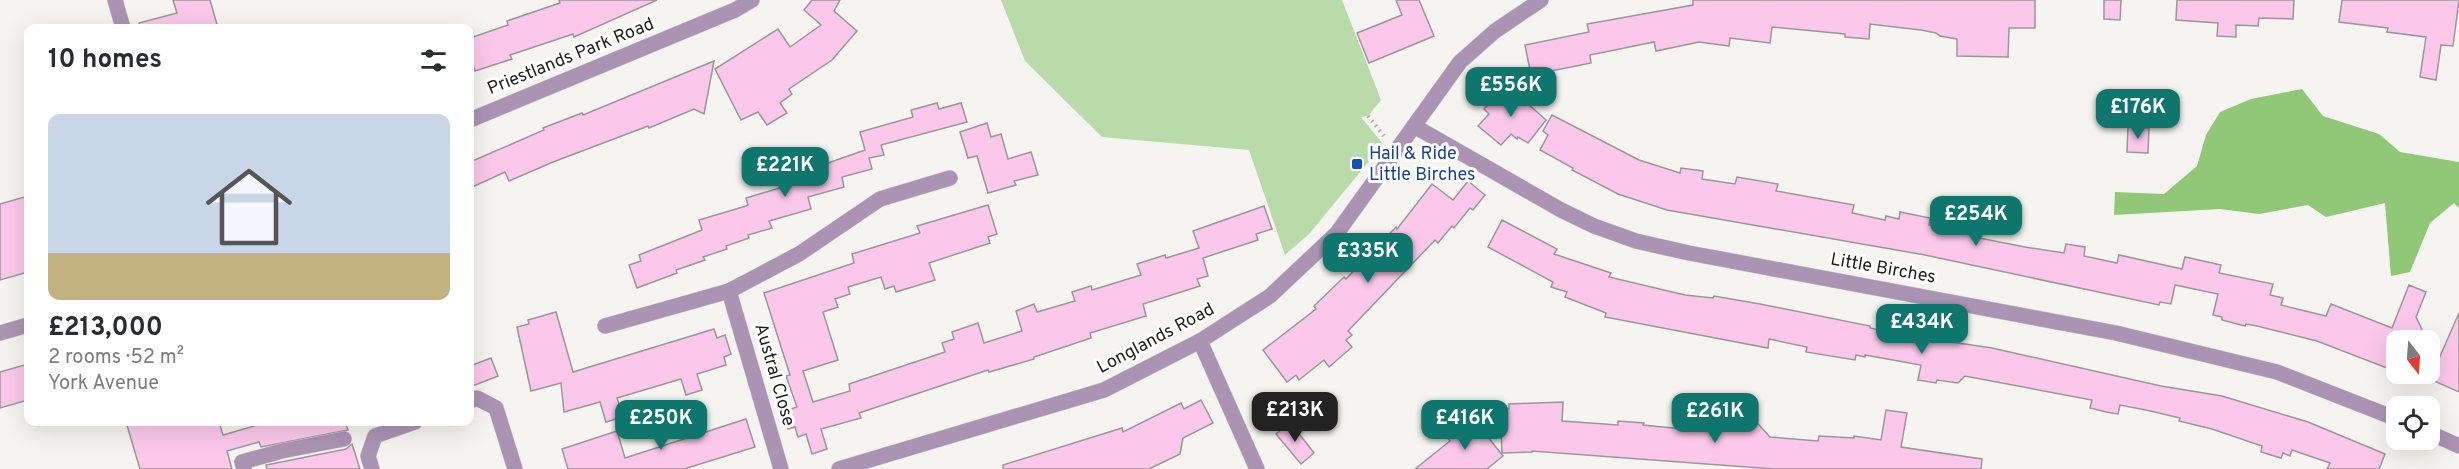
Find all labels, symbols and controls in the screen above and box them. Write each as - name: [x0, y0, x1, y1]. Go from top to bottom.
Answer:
- street label: Priestlands Park Road: [484, 13, 658, 101]
- text: 10 homes: [48, 44, 162, 77]
- icon: filters: [417, 44, 450, 77]
- pin: £556K: [1469, 67, 1553, 118]
- text: £556K: [1480, 73, 1542, 99]
- pin: £176K: [2096, 89, 2180, 140]
- text: £176K: [2110, 95, 2166, 121]
- place label: Hail & Ride Little Birches: [1369, 143, 1476, 187]
- pin: £221K: [743, 147, 827, 198]
- icon: home: [195, 153, 303, 261]
- text: £221K: [756, 153, 814, 179]
- marker: Hail & Ride Little Birches: [1350, 157, 1364, 171]
- pin: £254K: [1934, 196, 2018, 247]
- text: £254K: [1944, 202, 2008, 228]
- pin: £335K: [1326, 233, 1410, 284]
- text: £335K: [1337, 239, 1399, 265]
- street label: Little Birches: [1829, 248, 1937, 290]
- street label: Longlands Road: [1093, 298, 1219, 380]
- pin: £434K: [1880, 304, 1964, 355]
- text: £434K: [1890, 310, 1954, 336]
- text: £213,000: [48, 312, 163, 345]
- street label: Austral Close: [748, 321, 800, 429]
- north arrow: [2386, 330, 2440, 384]
- map controls: [2386, 330, 2440, 450]
- text: 2 rooms · 52 m²: [48, 345, 184, 371]
- text: York Avenue: [48, 371, 159, 397]
- pin: £213K: [1253, 392, 1337, 443]
- pin: £261K: [1673, 393, 1757, 444]
- button: locate: [2386, 396, 2440, 450]
- text: £213K: [1266, 398, 1324, 424]
- text: £261K: [1686, 399, 1744, 425]
- pin: £250K: [619, 400, 703, 451]
- pin: £416K: [1423, 400, 1507, 451]
- text: £250K: [629, 406, 693, 432]
- text: £416K: [1435, 406, 1495, 432]

